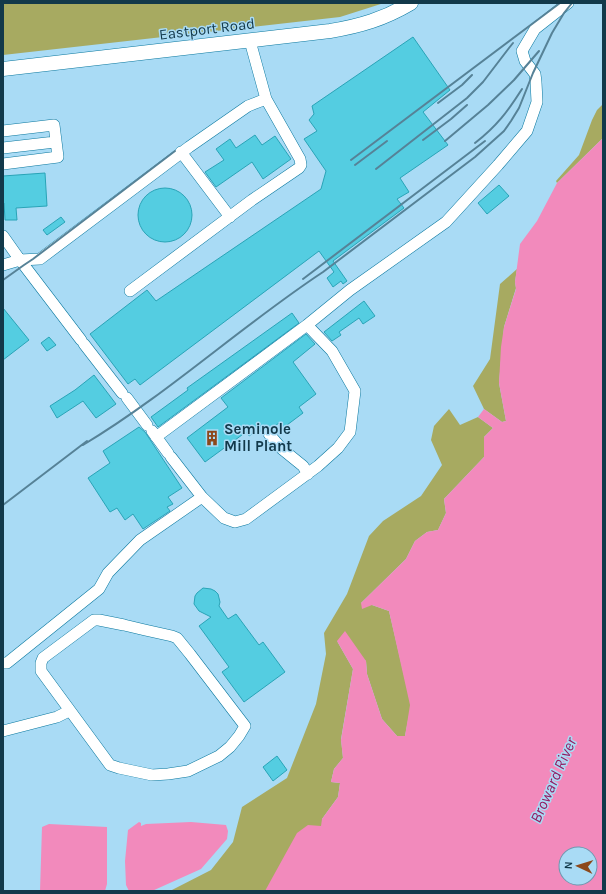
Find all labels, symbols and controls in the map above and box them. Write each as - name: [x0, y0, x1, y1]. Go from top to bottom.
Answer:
- street label: Eastport Road: [158, 14, 256, 44]
- place label: Seminole Mill Plant: [224, 420, 292, 455]
- building icon: Seminole Mill Plant: [203, 429, 221, 447]
- water label: Broward River: [526, 734, 581, 826]
- north arrow: [558, 846, 598, 886]
- text: N: [562, 861, 575, 870]

